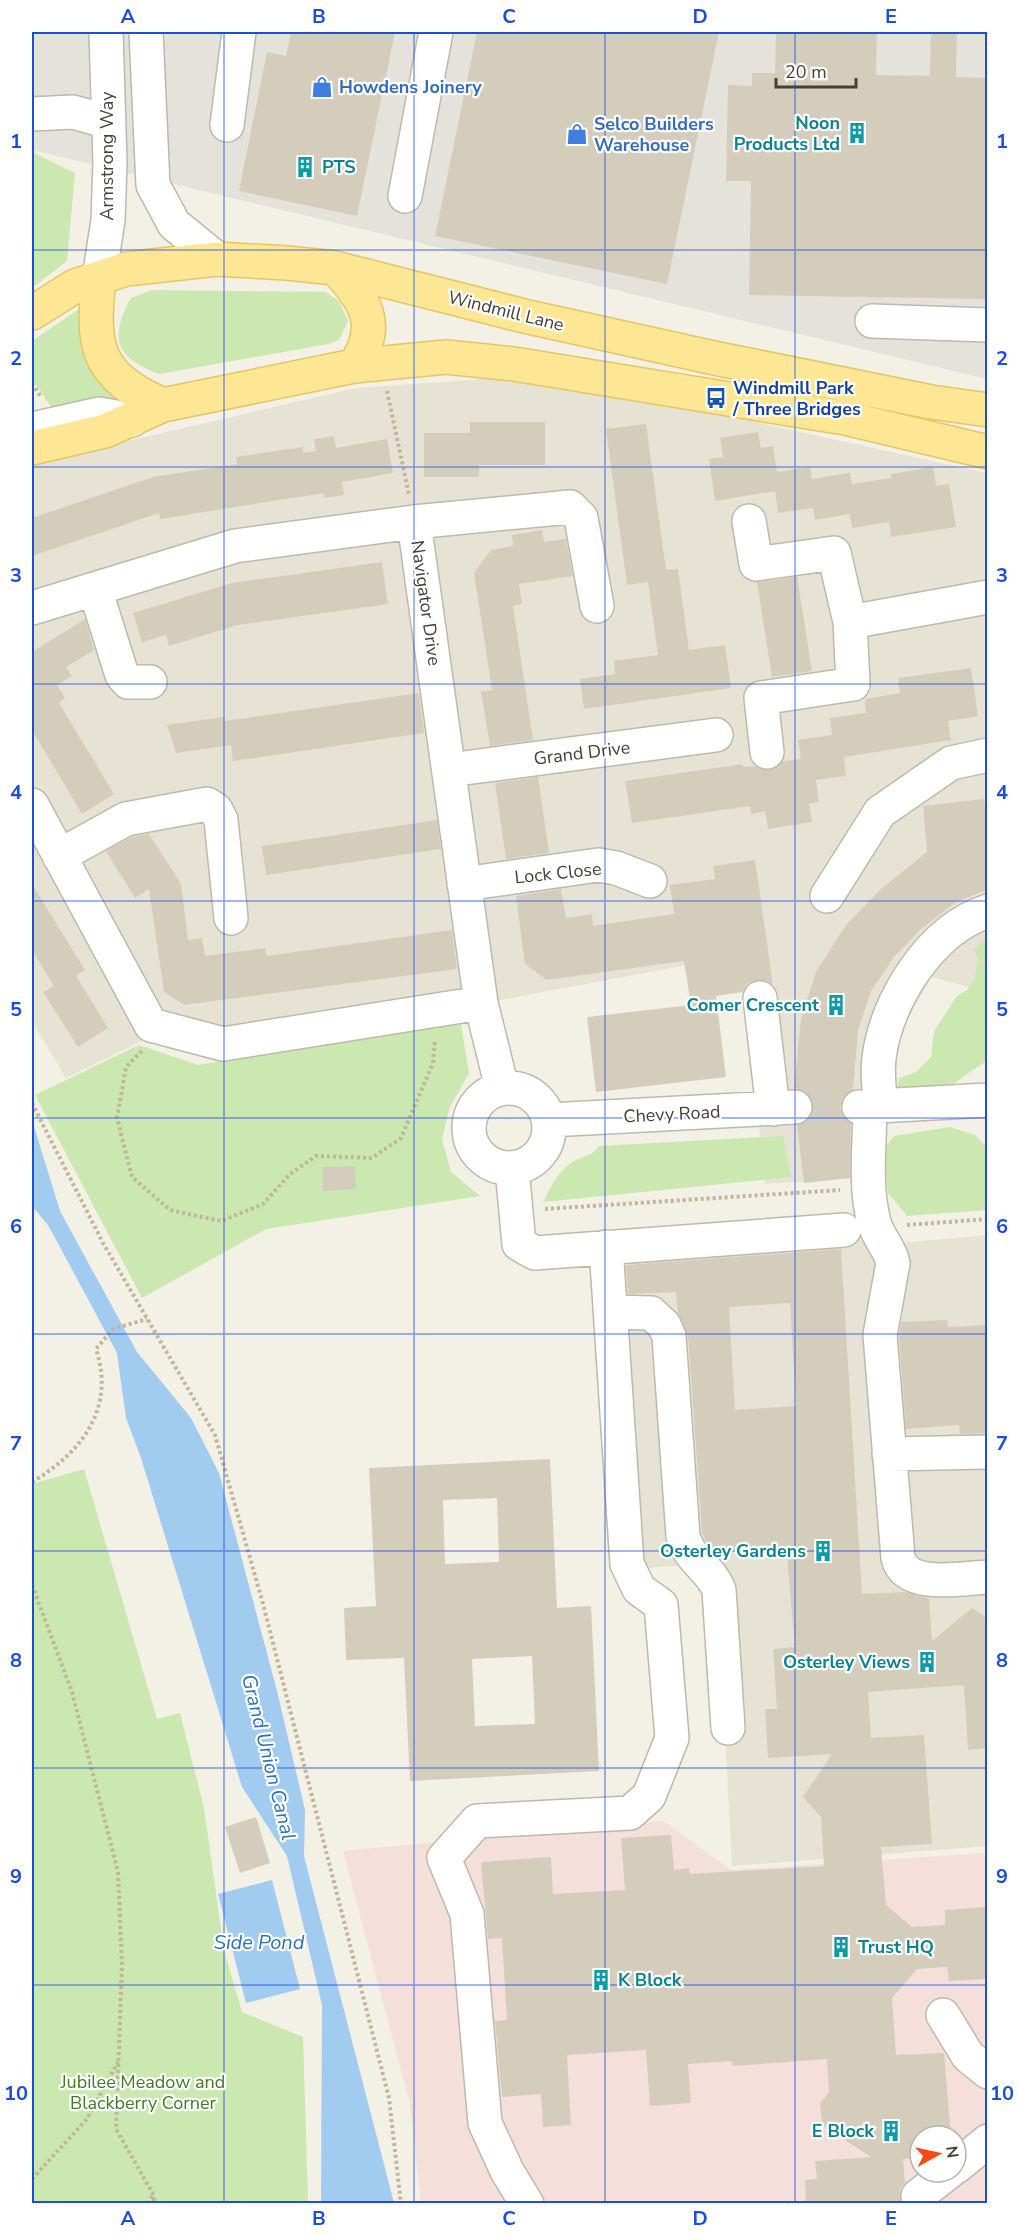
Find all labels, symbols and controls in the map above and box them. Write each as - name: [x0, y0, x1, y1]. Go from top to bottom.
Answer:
- text: A: [121, 3, 136, 30]
- text: B: [312, 3, 326, 30]
- text: C: [502, 3, 516, 30]
- text: D: [692, 3, 708, 30]
- text: E: [885, 3, 897, 30]
- scale bar: [776, 51, 856, 89]
- text: 20 m: [785, 60, 827, 84]
- shop icon: Howdens Joinery: [310, 75, 334, 99]
- place label: Howdens Joinery: [339, 75, 482, 99]
- street label: Armstrong Way: [95, 91, 119, 221]
- place label: Noon Products Ltd: [734, 111, 840, 156]
- place label: Selco Builders Warehouse: [594, 112, 714, 157]
- building icon: Noon Products Ltd: [845, 121, 869, 145]
- shop icon: Selco Builders Warehouse: [565, 122, 589, 146]
- text: 1: [10, 128, 22, 155]
- text: 1: [996, 128, 1008, 155]
- building icon: PTS: [293, 155, 317, 179]
- place label: PTS: [322, 155, 356, 179]
- street label: Windmill Lane: [446, 285, 566, 337]
- text: 2: [10, 345, 22, 372]
- text: 2: [996, 345, 1008, 372]
- place label: Windmill Park / Three Bridges: [732, 376, 861, 421]
- bus stop icon: Windmill Park / Three Bridges: [704, 386, 728, 410]
- street label: Navigator Drive: [405, 539, 447, 667]
- text: 3: [10, 562, 22, 589]
- text: 3: [996, 562, 1008, 589]
- street label: Grand Drive: [532, 735, 632, 771]
- text: 4: [10, 779, 22, 806]
- text: 4: [996, 779, 1008, 806]
- street label: Lock Close: [513, 857, 603, 889]
- place label: Comer Crescent: [686, 993, 819, 1017]
- building icon: Comer Crescent: [824, 993, 848, 1017]
- text: 5: [10, 996, 22, 1023]
- text: 5: [996, 996, 1008, 1023]
- street label: Chevy Road: [623, 1099, 721, 1129]
- text: 6: [10, 1213, 22, 1240]
- text: 6: [996, 1213, 1008, 1240]
- text: 7: [10, 1430, 22, 1457]
- text: 7: [996, 1430, 1008, 1457]
- place label: Osterley Gardens: [660, 1539, 806, 1563]
- building icon: Osterley Gardens: [811, 1539, 835, 1563]
- text: 8: [10, 1647, 22, 1674]
- text: 8: [996, 1647, 1008, 1674]
- place label: Osterley Views: [783, 1650, 910, 1674]
- building icon: Osterley Views: [915, 1650, 939, 1674]
- water label: Grand Union Canal: [235, 1671, 302, 1843]
- text: 9: [10, 1863, 22, 1890]
- text: 9: [996, 1863, 1008, 1890]
- water label: Side Pond: [214, 1929, 305, 1956]
- building icon: Trust HQ: [829, 1935, 853, 1959]
- place label: Trust HQ: [858, 1935, 934, 1959]
- building icon: K Block: [589, 1968, 613, 1992]
- place label: K Block: [618, 1968, 682, 1992]
- park label: Jubilee Meadow and Blackberry Corner: [60, 2070, 225, 2115]
- text: 10: [4, 2080, 28, 2107]
- text: 10: [990, 2080, 1014, 2107]
- place label: E Block: [812, 2119, 874, 2143]
- building icon: E Block: [879, 2119, 903, 2143]
- north arrow: [908, 2124, 968, 2184]
- text: N: [940, 2145, 964, 2160]
- text: A: [121, 2205, 136, 2232]
- text: B: [312, 2205, 326, 2232]
- text: C: [502, 2205, 516, 2232]
- text: D: [692, 2205, 708, 2232]
- text: E: [885, 2205, 897, 2232]

